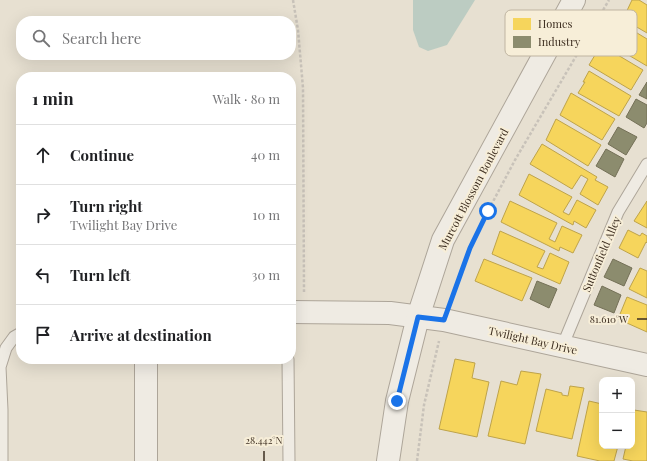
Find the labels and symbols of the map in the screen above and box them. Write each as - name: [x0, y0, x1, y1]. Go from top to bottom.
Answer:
- legend: [505, 10, 637, 56]
- text: Homes: [538, 16, 572, 31]
- text: Industry: [538, 34, 581, 49]
- street label: Murcott Blossom Boulevard: [435, 125, 512, 252]
- route start: [479, 202, 497, 220]
- street label: Suttonfield Alley: [578, 214, 624, 294]
- text: 81.610°W: [590, 312, 629, 326]
- street label: Twilight Bay Drive: [487, 322, 579, 358]
- route end: [388, 392, 406, 410]
- text: 28.442°N: [245, 433, 283, 447]

